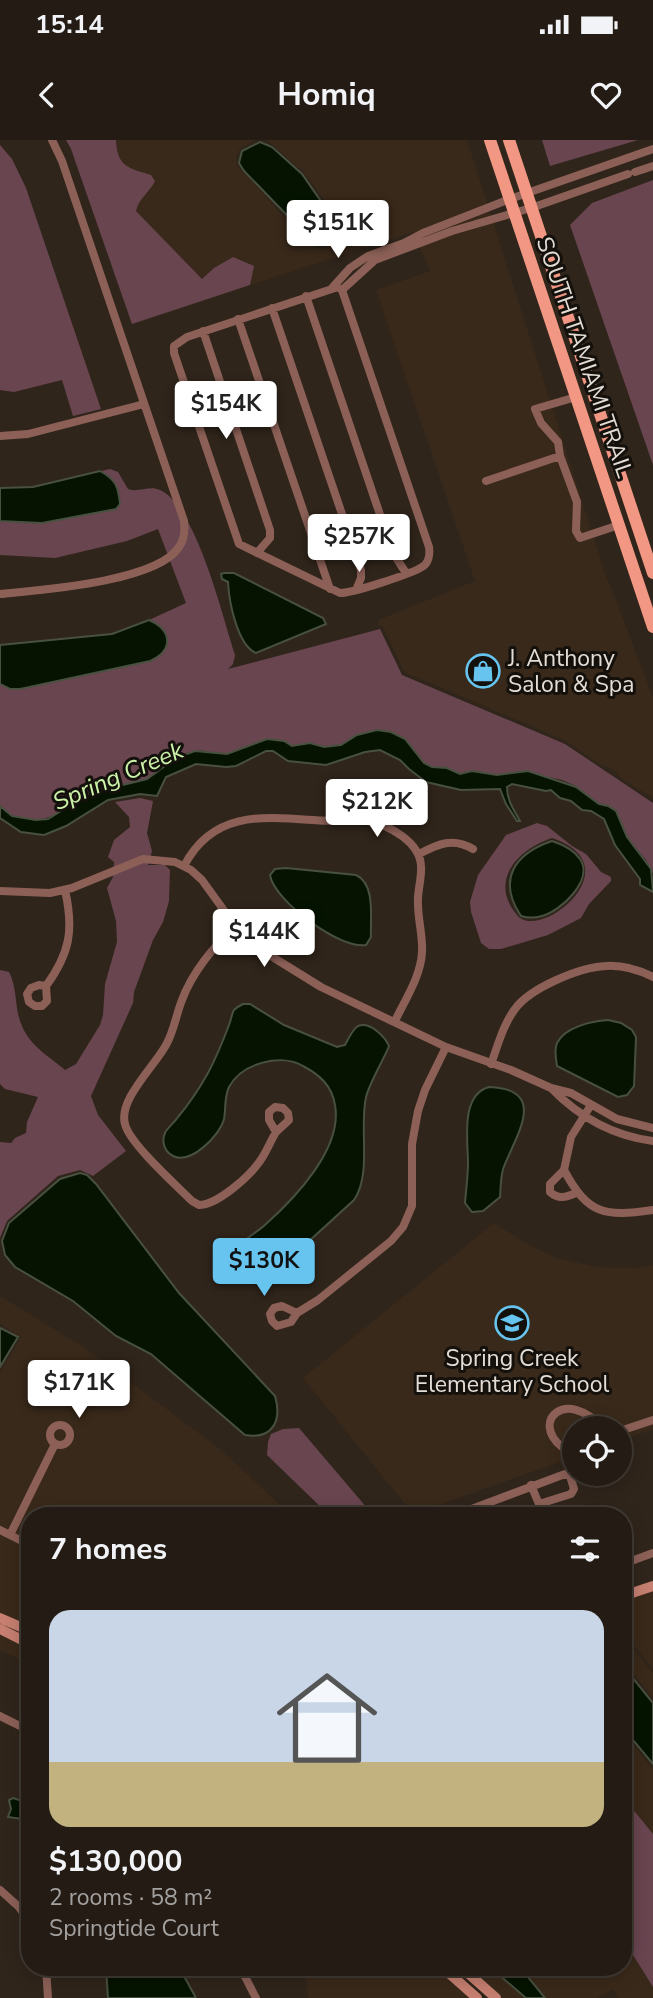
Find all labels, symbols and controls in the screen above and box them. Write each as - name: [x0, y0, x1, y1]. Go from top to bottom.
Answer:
- text: 15:14: [35, 7, 104, 42]
- text: Homiq: [277, 73, 376, 116]
- icon: back: [28, 76, 66, 114]
- icon: heart: [587, 76, 625, 114]
- pin: $151K: [289, 200, 387, 260]
- text: $151K: [303, 207, 373, 238]
- street label: SOUTH TAMIAMI TRAIL: [529, 233, 640, 482]
- pin: $154K: [177, 382, 275, 441]
- text: $154K: [191, 388, 261, 419]
- pin: $257K: [310, 514, 408, 574]
- text: $257K: [324, 521, 394, 552]
- place label: J. Anthony Salon & Spa: [507, 643, 634, 700]
- shop icon: J. Anthony Salon & Spa: [464, 652, 502, 690]
- water label: Spring Creek: [48, 734, 189, 818]
- pin: $212K: [328, 780, 426, 839]
- text: $212K: [342, 786, 412, 817]
- pin: $144K: [215, 910, 313, 969]
- text: $144K: [229, 916, 299, 947]
- pin: $130K: [215, 1238, 313, 1298]
- text: $130K: [229, 1245, 299, 1276]
- school or university icon: Spring Creek Elementary School: [493, 1304, 531, 1342]
- place label: Spring Creek Elementary School: [415, 1343, 609, 1400]
- pin: $171K: [30, 1360, 128, 1420]
- text: $171K: [44, 1367, 114, 1398]
- map controls: [562, 1416, 632, 1486]
- button: locate: [562, 1416, 632, 1486]
- text: 7 homes: [49, 1529, 167, 1570]
- icon: filters: [566, 1530, 604, 1568]
- icon: home: [264, 1655, 390, 1781]
- text: $130,000: [49, 1841, 182, 1882]
- text: 2 rooms · 58 m²: [49, 1882, 212, 1913]
- text: Springtide Court: [49, 1913, 219, 1944]

